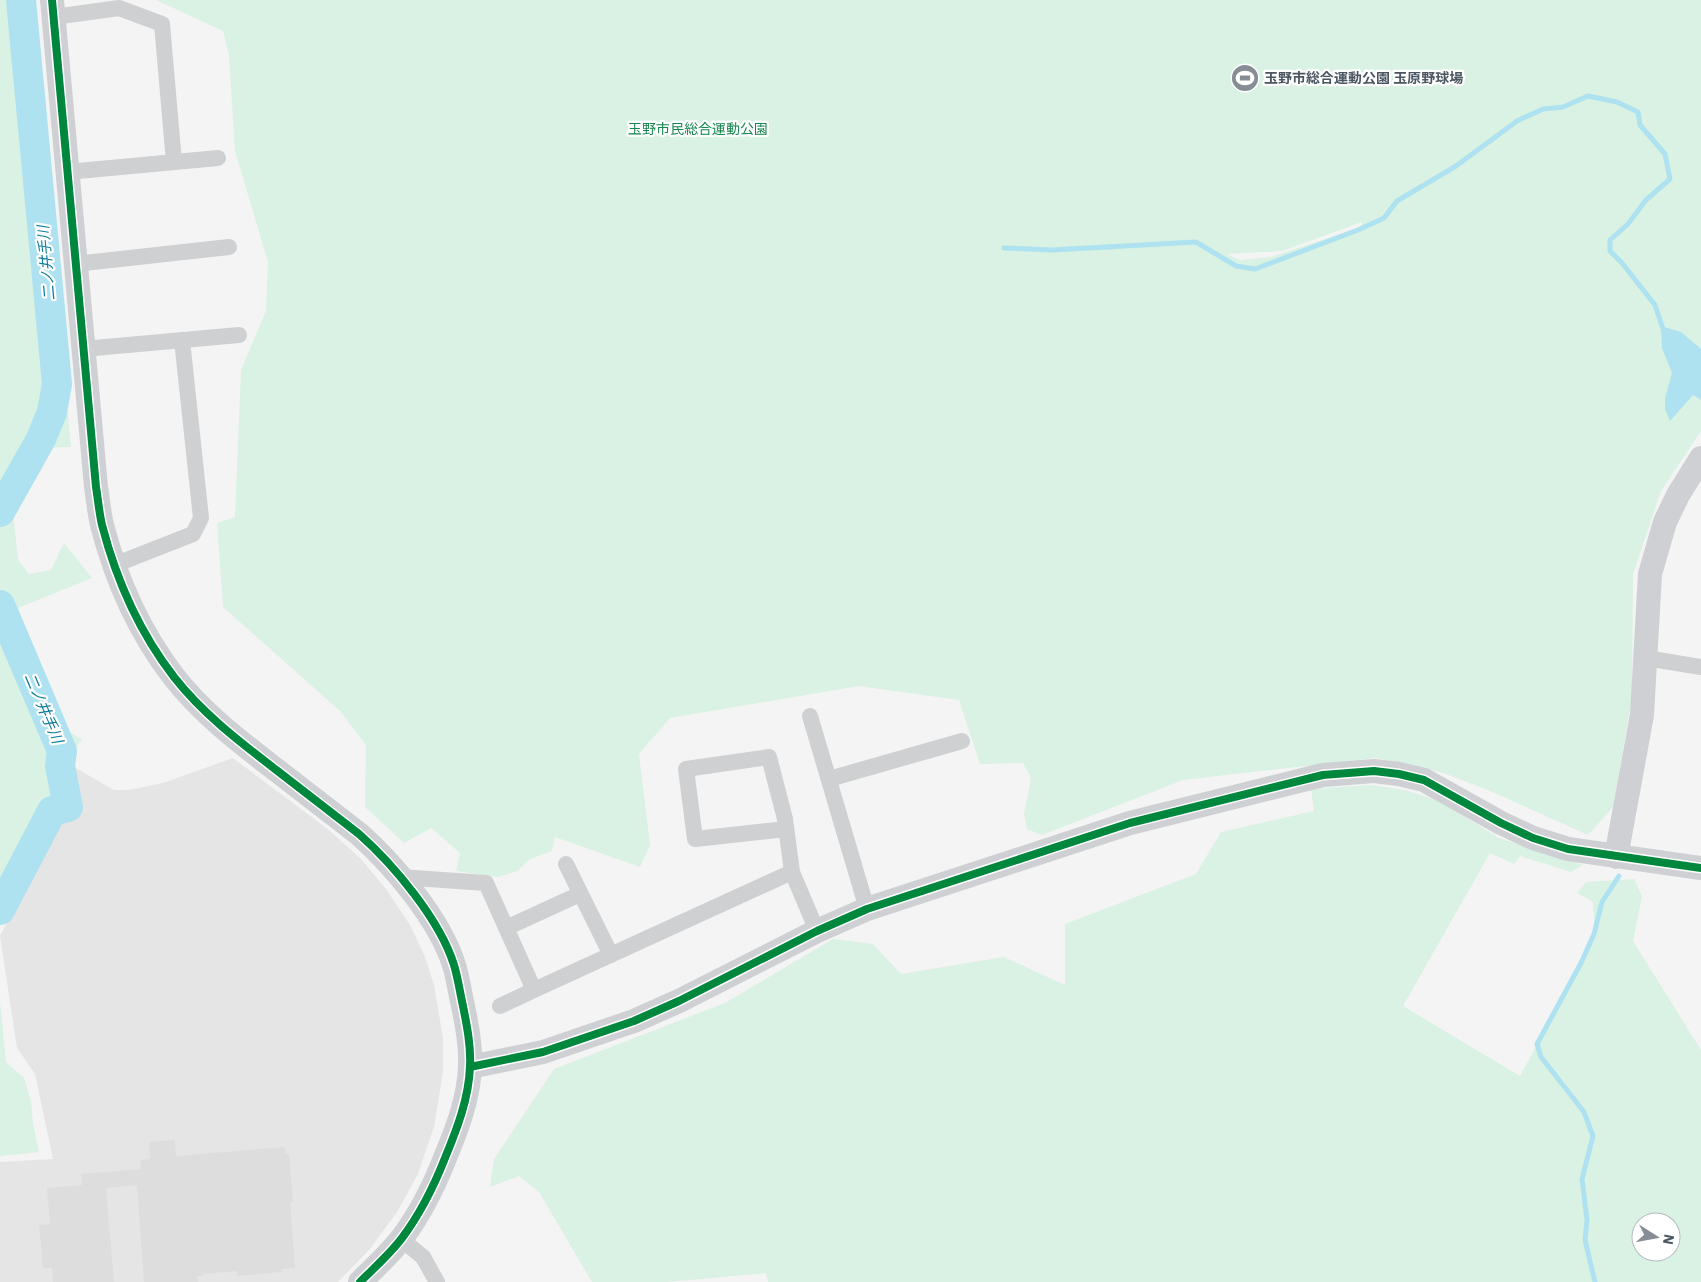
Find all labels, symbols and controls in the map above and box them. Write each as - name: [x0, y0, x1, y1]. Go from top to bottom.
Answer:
- sports icon: 玉野市総合運動公園 玉原野球場: [1230, 63, 1260, 93]
- place label: 玉野市総合運動公園 玉原野球場: [1264, 69, 1463, 87]
- park label: 玉野市民総合運動公園: [628, 120, 768, 138]
- water label: 二ノ井手川: [33, 223, 59, 301]
- water label: 二ノ井手川: [21, 670, 68, 748]
- north arrow: [1631, 1212, 1681, 1262]
- text: N: [1659, 1233, 1679, 1246]

